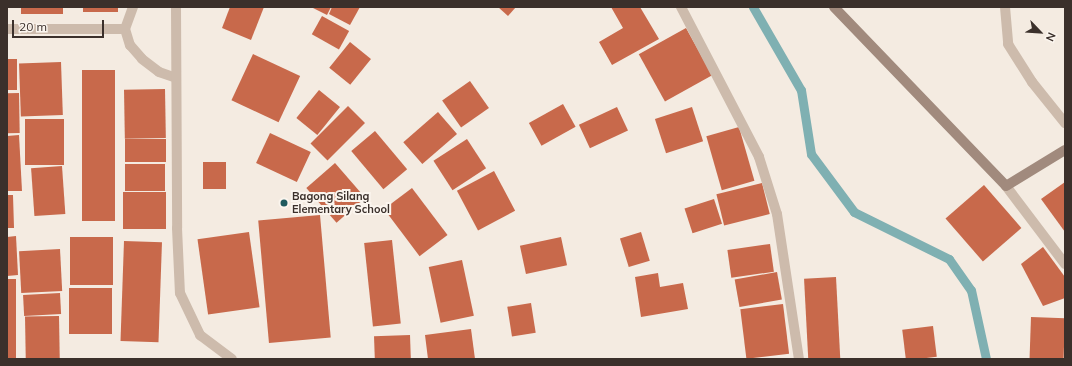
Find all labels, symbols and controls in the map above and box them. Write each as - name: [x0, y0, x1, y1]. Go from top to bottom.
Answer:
- scale bar: [14, 12, 106, 38]
- north arrow: [1020, 12, 1060, 52]
- text: 20 m: [19, 19, 47, 34]
- text: N: [1043, 30, 1059, 44]
- place label: Bagong Silang Elementary School: [292, 190, 390, 216]
- marker: Bagong Silang Elementary School: [279, 198, 289, 208]

